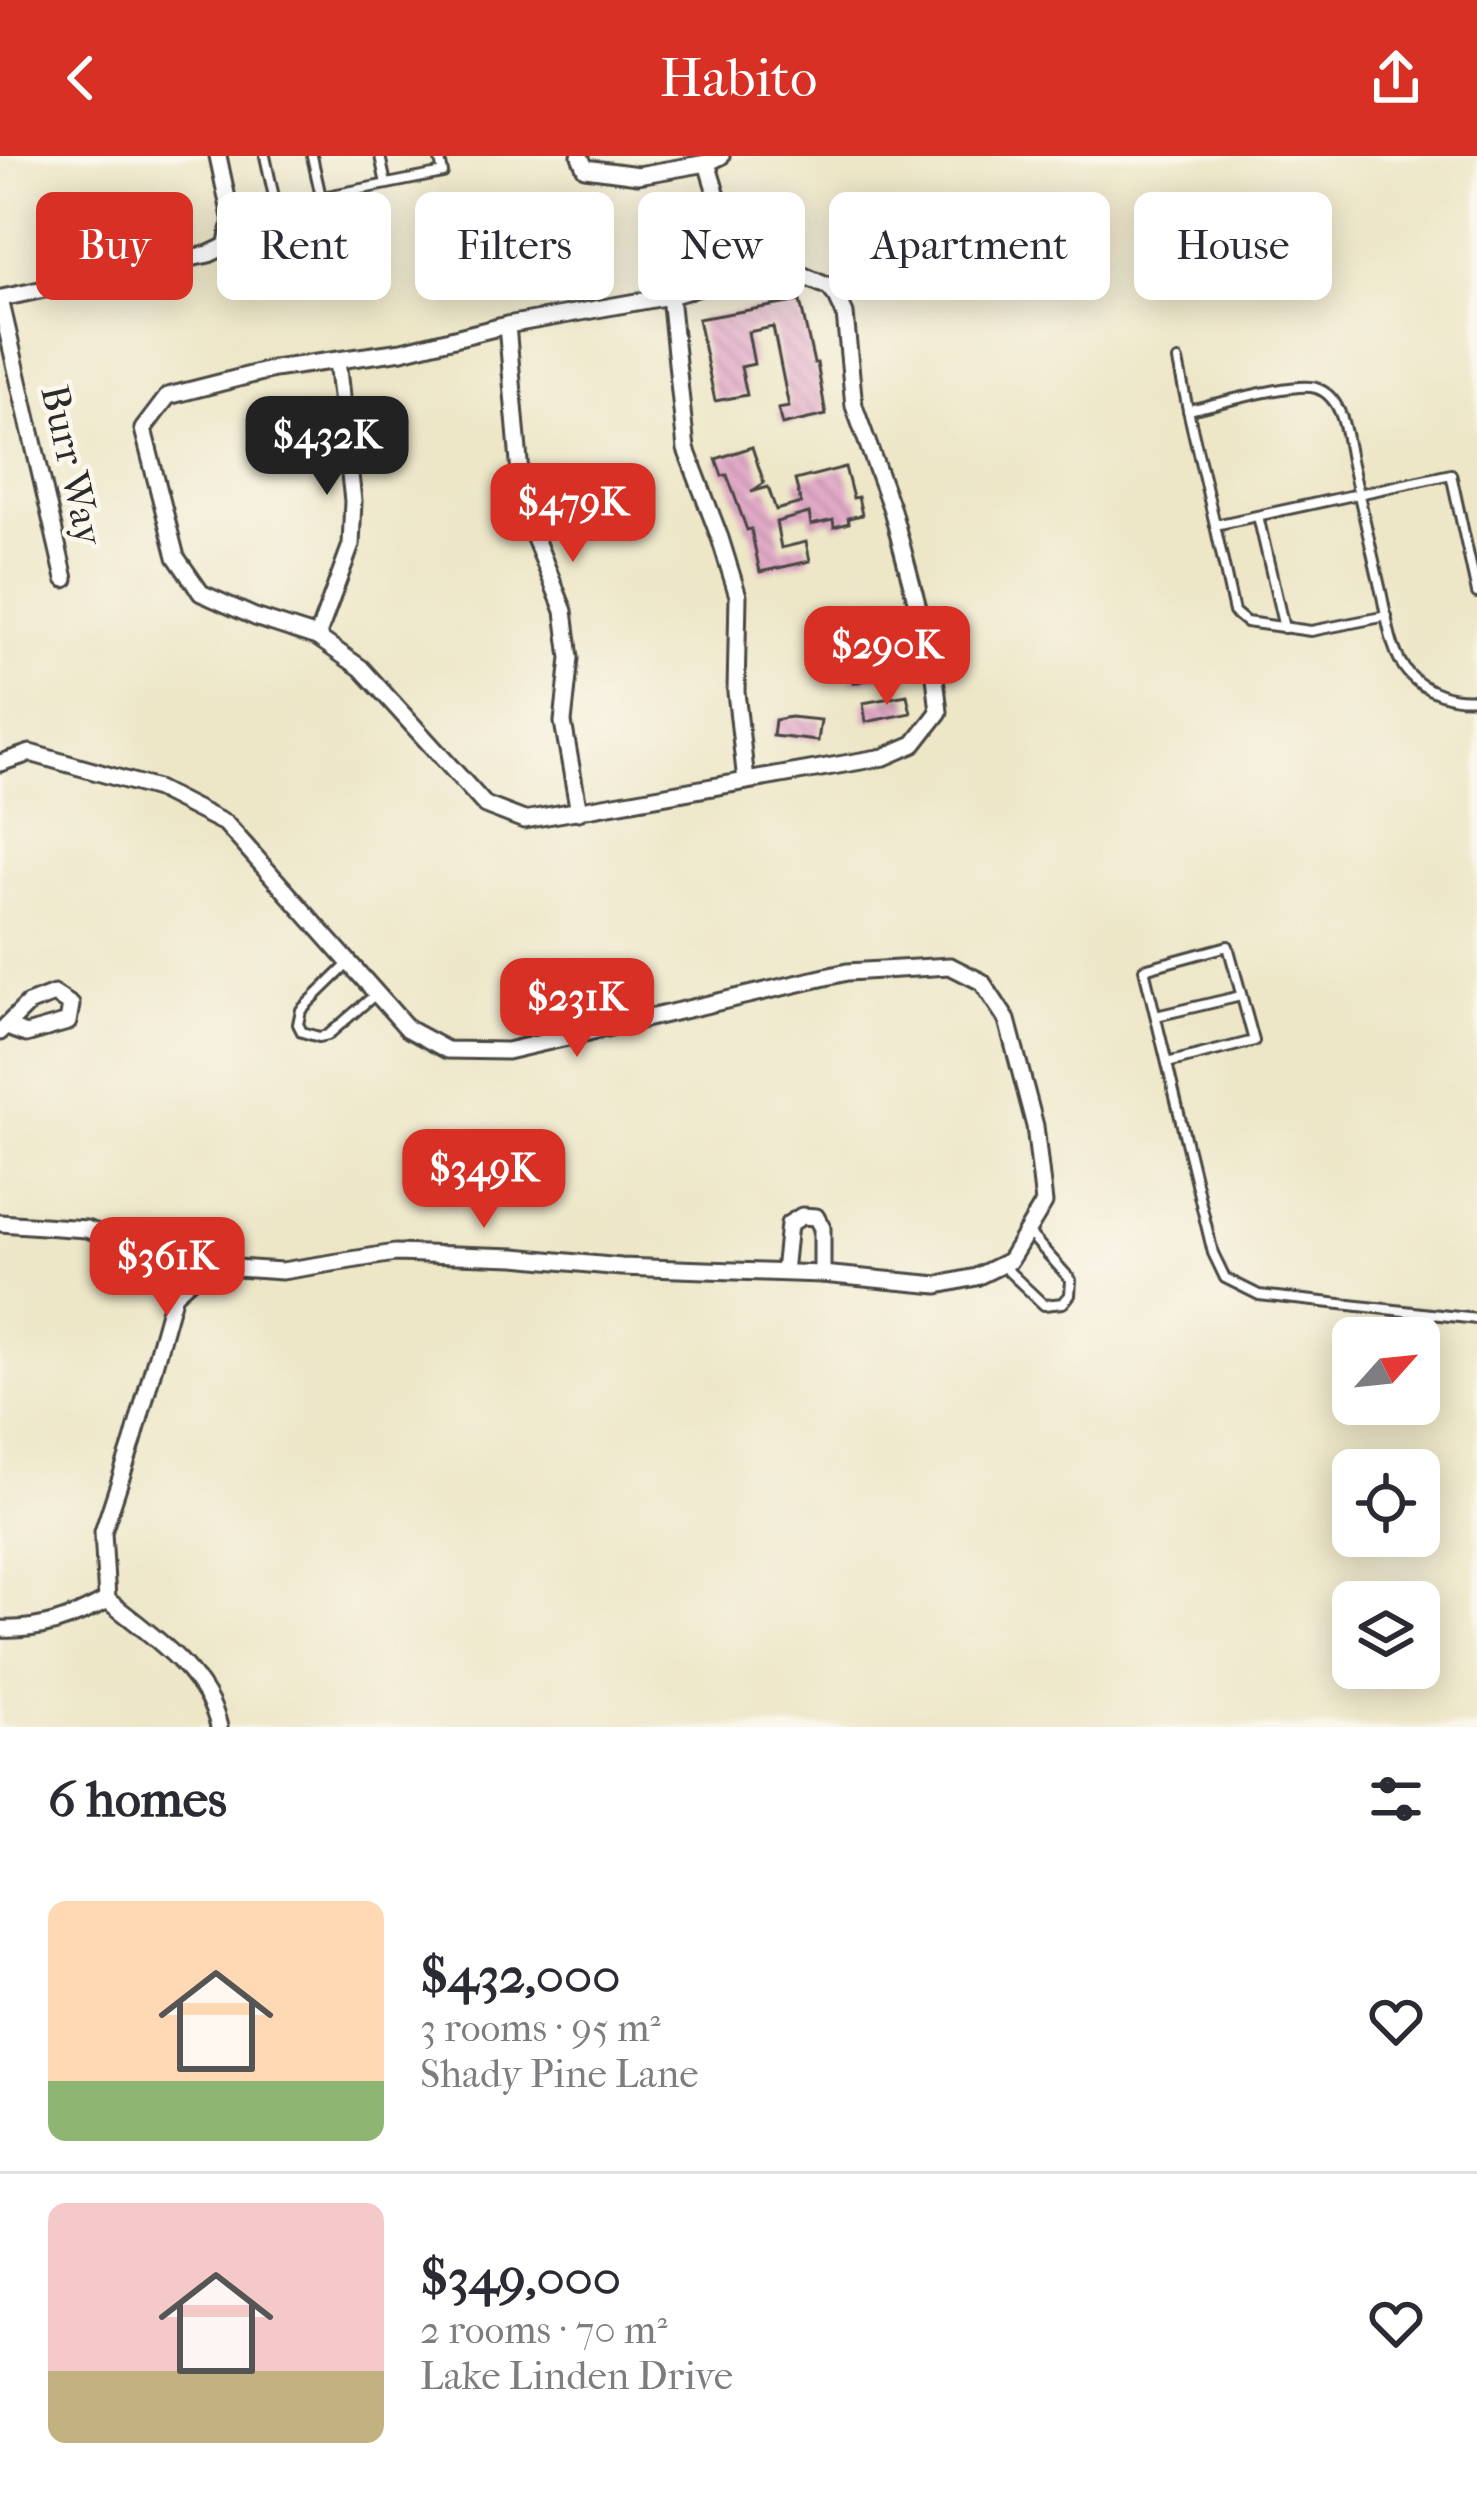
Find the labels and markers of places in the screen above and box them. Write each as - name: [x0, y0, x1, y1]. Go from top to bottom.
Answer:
- pin: $432K: [243, 396, 411, 498]
- pin: $479K: [489, 463, 657, 565]
- pin: $290K: [803, 606, 971, 708]
- pin: $231K: [493, 958, 661, 1060]
- pin: $349K: [400, 1129, 568, 1231]
- pin: $361K: [83, 1217, 251, 1319]

